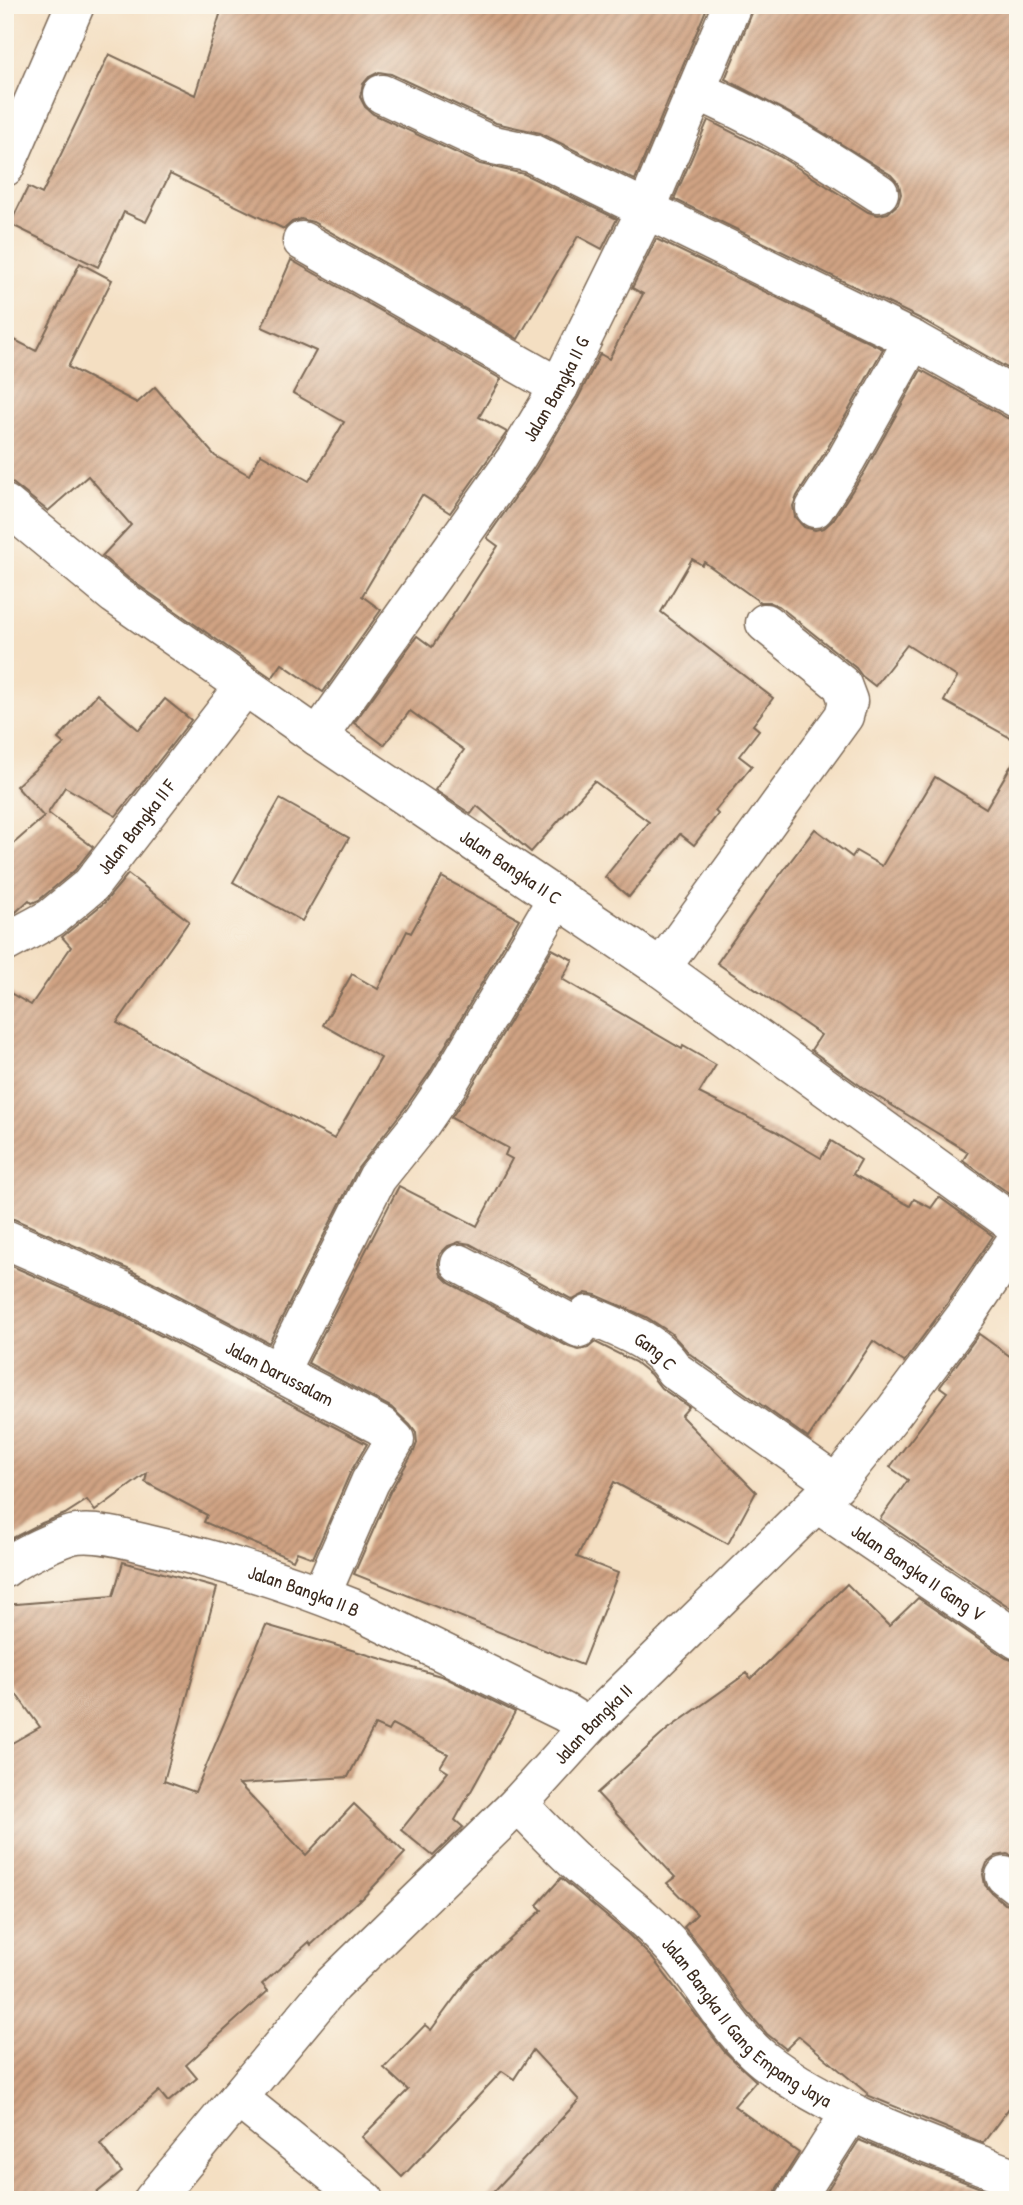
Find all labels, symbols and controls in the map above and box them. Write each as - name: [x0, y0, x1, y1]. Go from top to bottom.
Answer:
- street label: Jalan Bangka II G: [516, 332, 595, 446]
- street label: Jalan Bangka II F: [91, 773, 182, 880]
- street label: Jalan Bangka II C: [455, 823, 567, 910]
- street label: Gang C: [630, 1325, 683, 1376]
- street label: Jalan Darussalam: [221, 1334, 339, 1412]
- street label: Jalan Bangka II Gang V: [846, 1517, 990, 1627]
- street label: Jalan Bangka II B: [245, 1559, 364, 1623]
- street label: Jalan Bangka II: [548, 1678, 638, 1770]
- street label: Jalan Bangka II Gang Empang Jaya: [656, 1931, 837, 2113]

